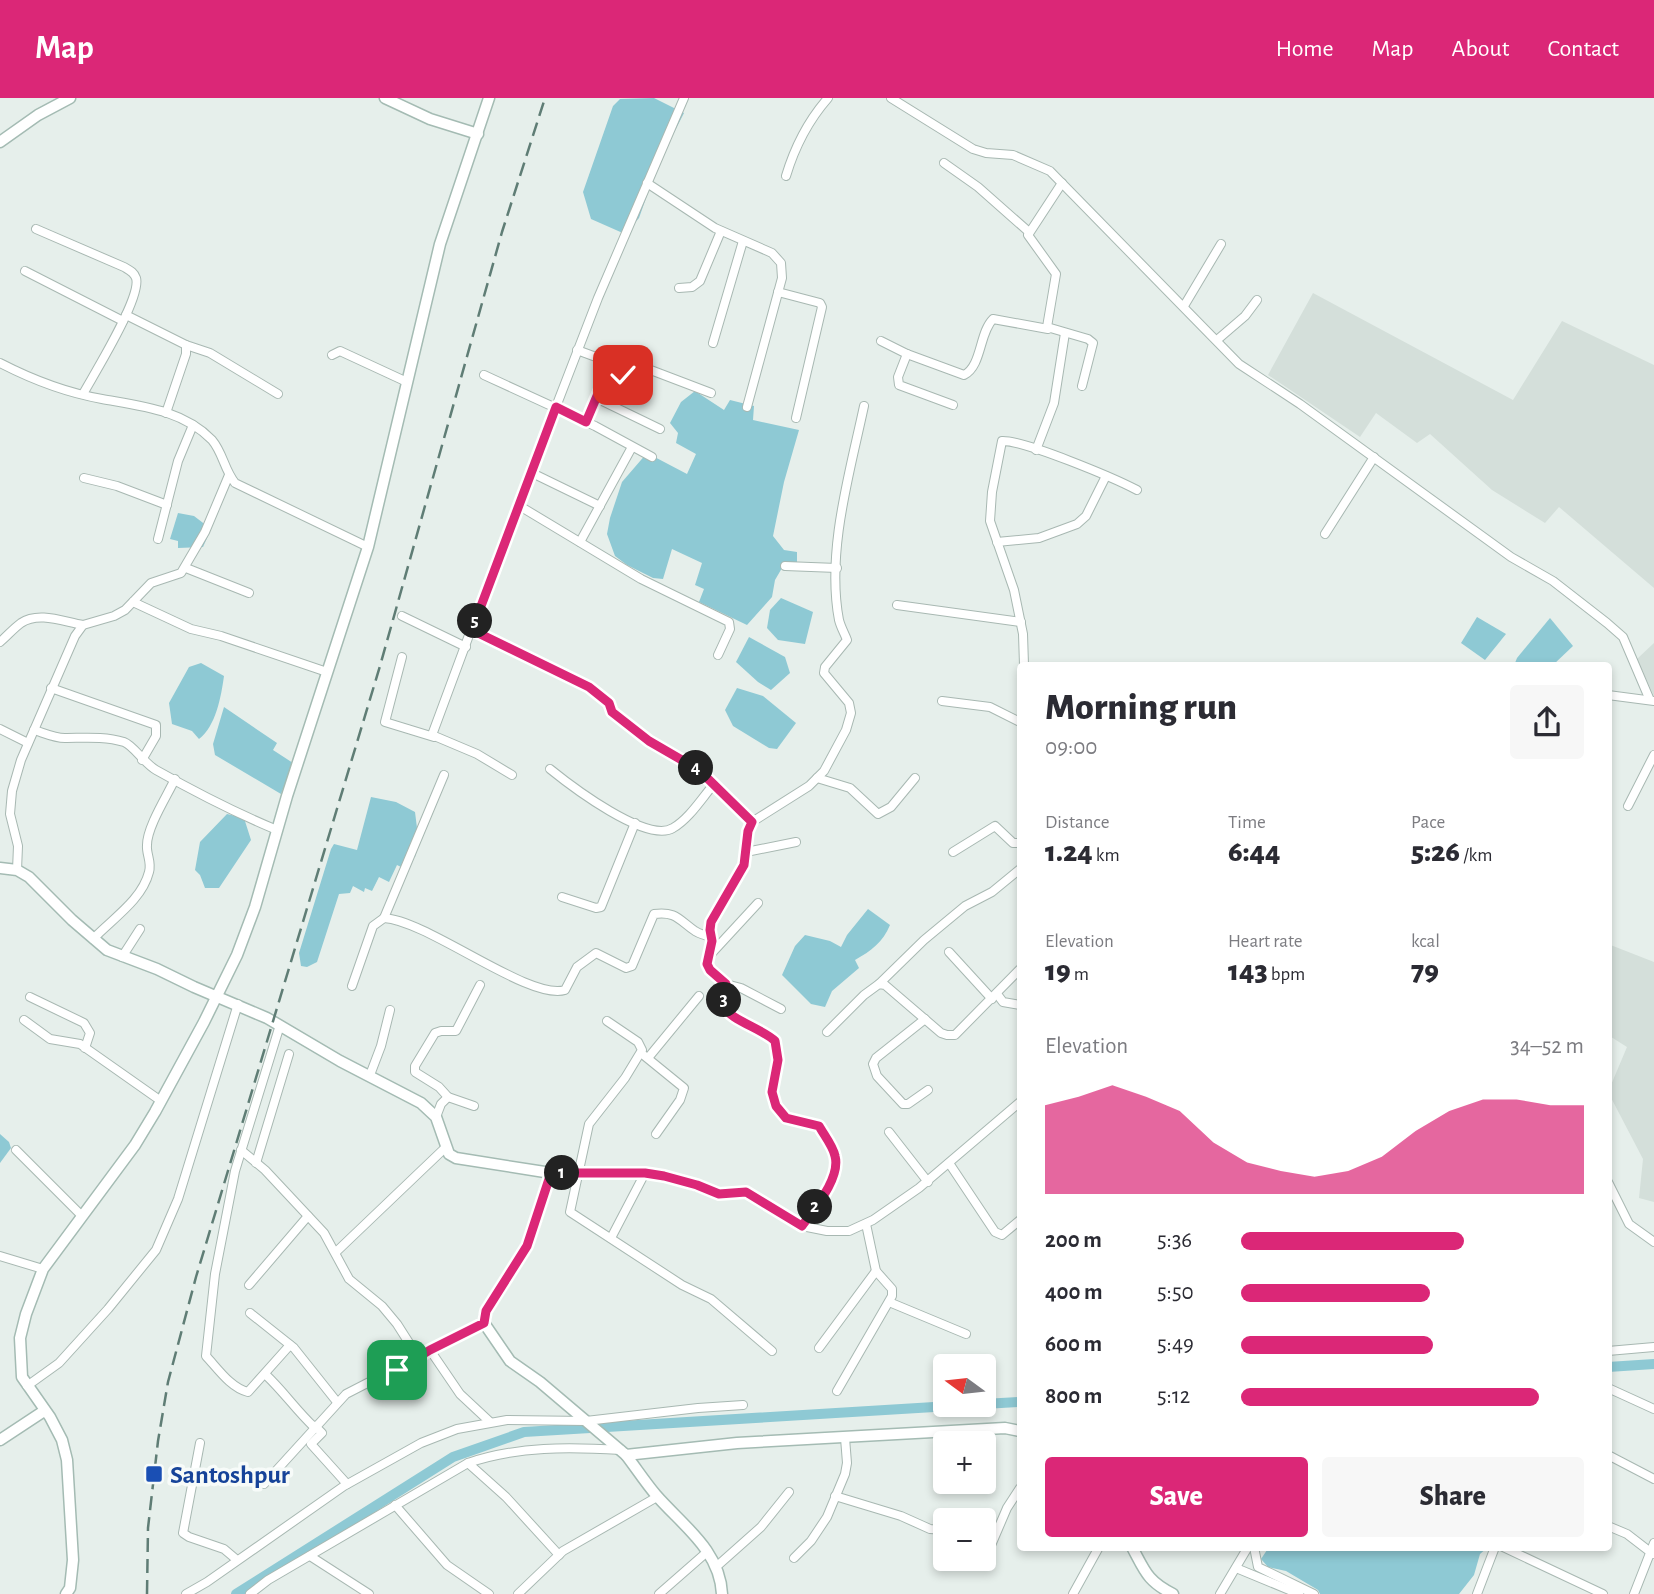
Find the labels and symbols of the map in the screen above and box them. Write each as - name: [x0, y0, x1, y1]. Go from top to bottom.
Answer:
- pin: [593, 345, 653, 405]
- pin: 5: [458, 603, 492, 638]
- pin: 4: [678, 750, 714, 786]
- pin: 3: [706, 982, 742, 1018]
- pin: 1: [544, 1156, 580, 1190]
- pin: 2: [798, 1190, 832, 1224]
- pin: [367, 1340, 427, 1400]
- north arrow: [933, 1354, 996, 1418]
- place label: Santoshpur: [170, 1462, 290, 1488]
- marker: Santoshpur: [144, 1464, 164, 1484]

